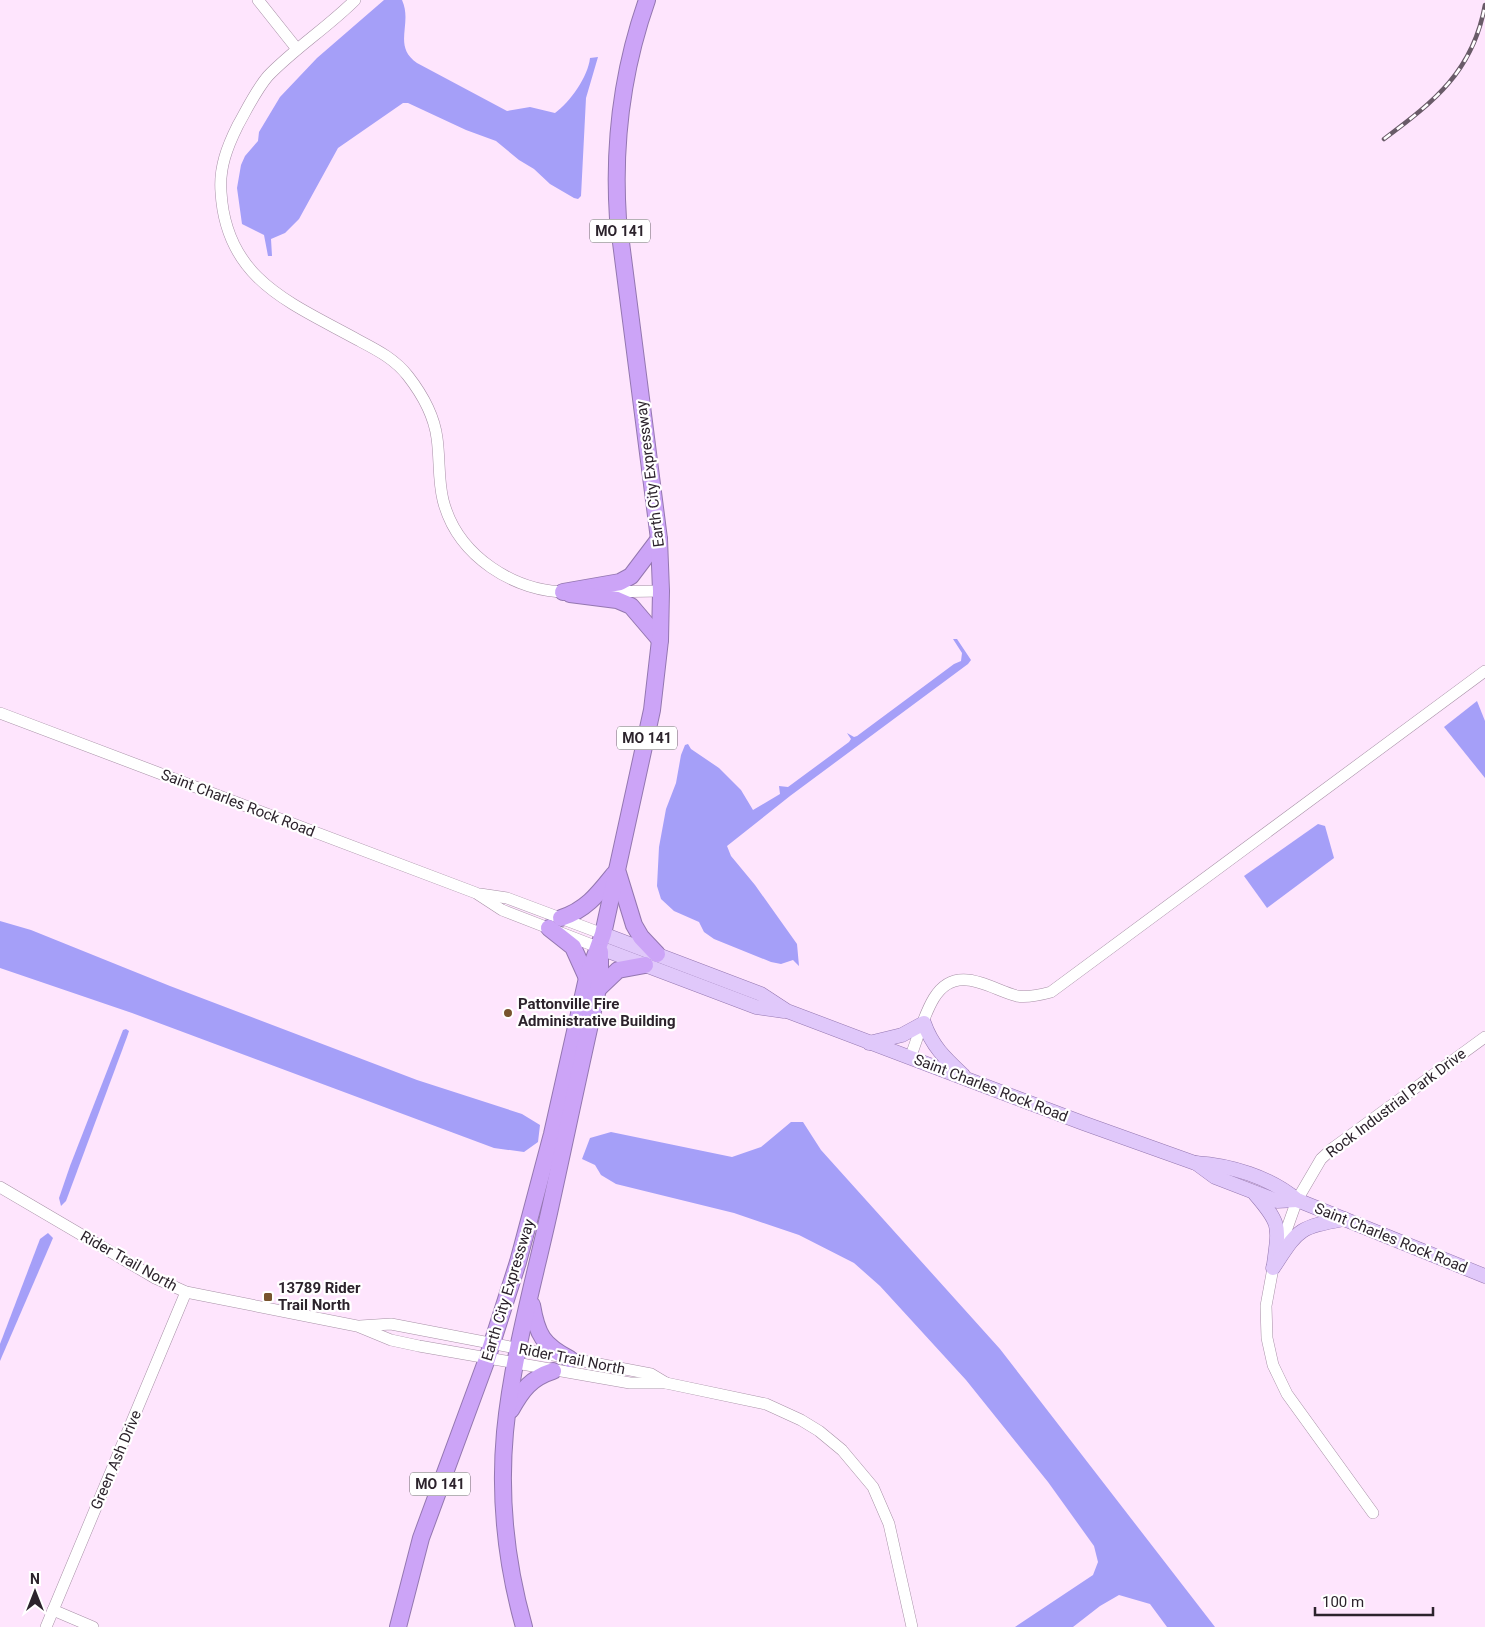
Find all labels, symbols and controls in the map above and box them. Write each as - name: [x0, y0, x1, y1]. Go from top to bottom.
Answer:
- road number: MO 141: [590, 220, 650, 242]
- street label: Earth City Expressway: [632, 400, 668, 548]
- road number: MO 141: [617, 726, 677, 750]
- street label: Saint Charles Rock Road: [159, 765, 317, 841]
- place label: Pattonville Fire Administrative Building: [518, 995, 676, 1030]
- marker: Pattonville Fire Administrative Building: [502, 1007, 514, 1019]
- street label: Rock Industrial Park Drive: [1322, 1044, 1470, 1162]
- street label: Saint Charles Rock Road: [912, 1050, 1070, 1126]
- street label: Saint Charles Rock Road: [1312, 1199, 1470, 1277]
- street label: Earth City Expressway: [478, 1217, 538, 1363]
- street label: Rider Trail North: [77, 1227, 181, 1295]
- place label: 13789 Rider Trail North: [278, 1279, 361, 1314]
- marker: 13789 Rider Trail North: [262, 1291, 274, 1303]
- street label: Rider Trail North: [517, 1340, 627, 1378]
- street label: Green Ash Drive: [87, 1408, 145, 1512]
- road number: MO 141: [410, 1472, 470, 1496]
- north arrow: [10, 1567, 60, 1617]
- text: N: [30, 1571, 40, 1587]
- scale bar: [1315, 1584, 1432, 1616]
- text: 100 m: [1322, 1593, 1364, 1611]

